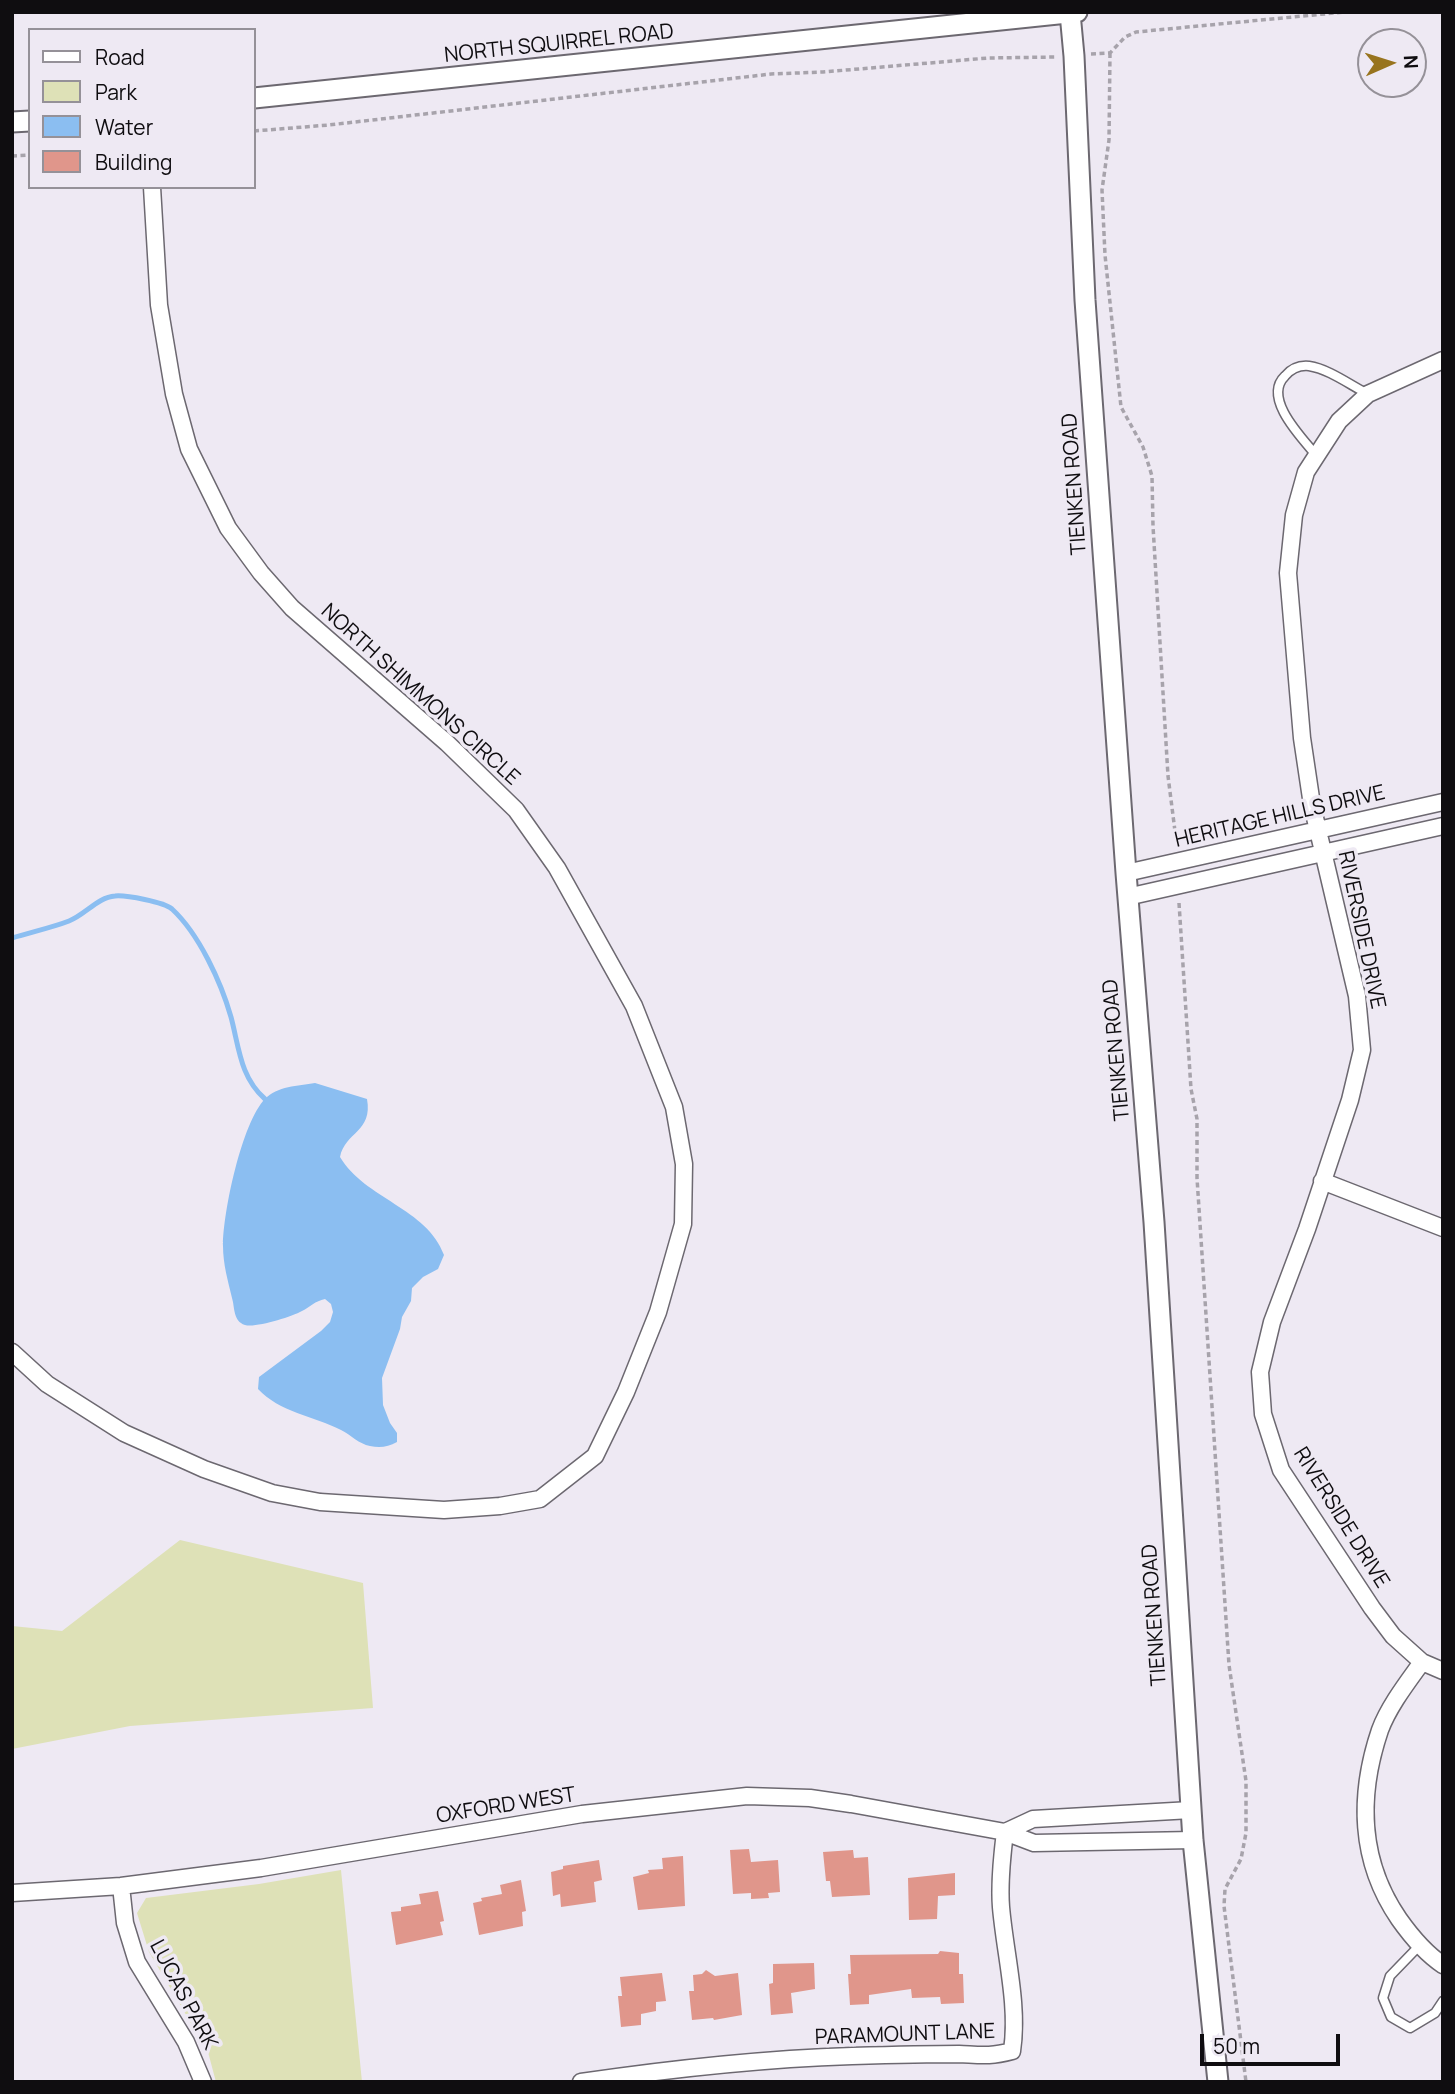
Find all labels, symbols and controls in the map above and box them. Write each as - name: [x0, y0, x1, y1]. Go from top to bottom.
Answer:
- street label: NORTH SQUIRREL ROAD: [443, 19, 675, 69]
- legend: [28, 28, 256, 189]
- north arrow: [1357, 28, 1427, 98]
- text: Road: [95, 43, 145, 71]
- text: N: [1398, 55, 1424, 70]
- text: Park: [95, 78, 137, 106]
- text: Water: [95, 113, 153, 141]
- text: Building: [95, 148, 172, 176]
- street label: TIENKEN ROAD: [1057, 412, 1093, 556]
- street label: NORTH SHIMMONS CIRCLE: [315, 599, 525, 791]
- street label: HERITAGE HILLS DRIVE: [1172, 781, 1388, 853]
- street label: RIVERSIDE DRIVE: [1332, 849, 1390, 1011]
- street label: TIENKEN ROAD: [1098, 978, 1136, 1122]
- street label: RIVERSIDE DRIVE: [1288, 1443, 1394, 1593]
- street label: TIENKEN ROAD: [1137, 1543, 1173, 1687]
- street label: OXFORD WEST: [435, 1783, 577, 1829]
- street label: LUCAS PARK: [144, 1936, 222, 2054]
- street label: PARAMOUNT LANE: [814, 2019, 996, 2051]
- scale bar: [1203, 2021, 1343, 2064]
- text: 50 m: [1213, 2032, 1260, 2060]

